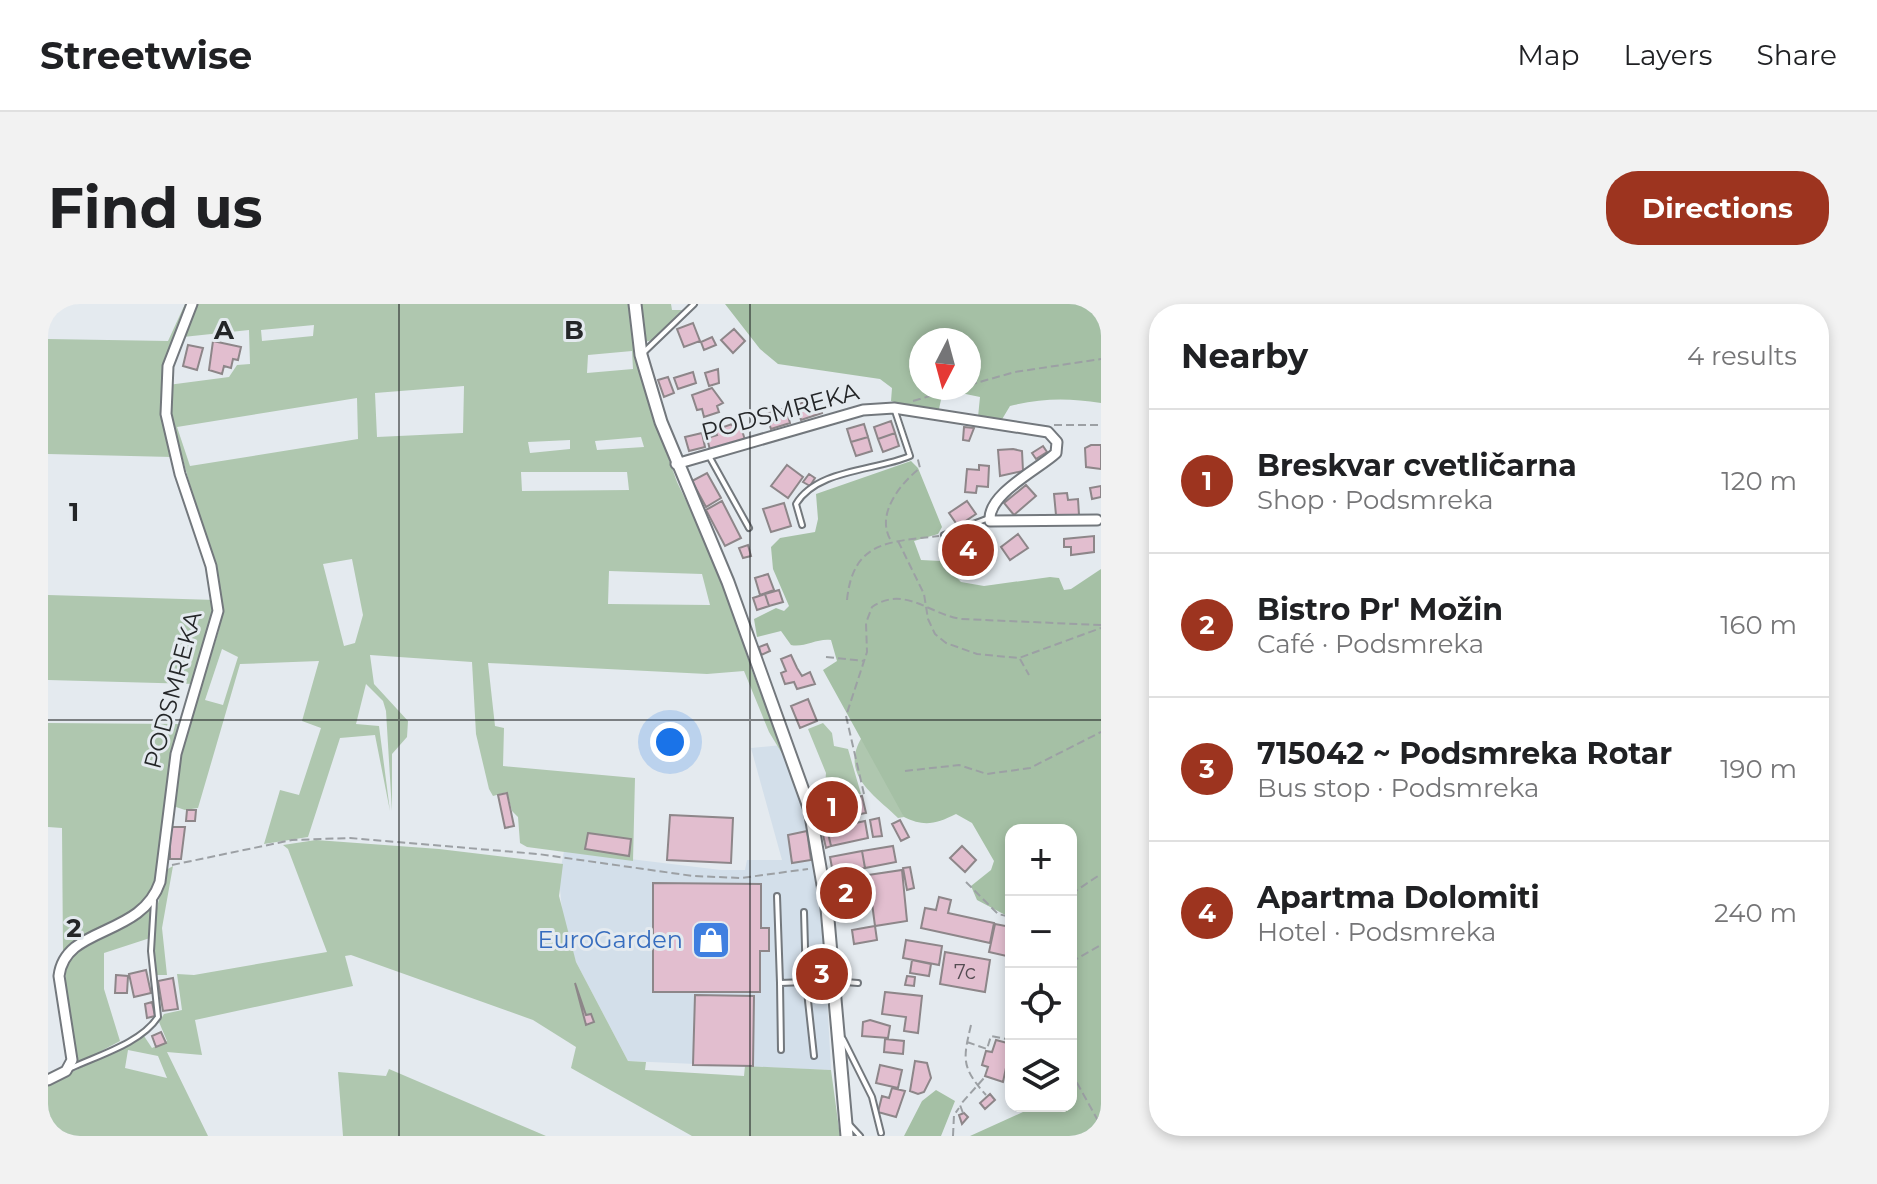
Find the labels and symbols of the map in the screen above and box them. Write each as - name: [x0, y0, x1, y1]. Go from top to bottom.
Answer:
- text: A: [213, 314, 235, 346]
- text: B: [564, 314, 584, 346]
- north arrow: [909, 328, 981, 400]
- street label: PODSMREKA: [698, 376, 863, 446]
- text: 1: [69, 496, 79, 528]
- pin: 4: [942, 520, 994, 580]
- street label: PODSMREKA: [138, 607, 208, 772]
- your location: [650, 722, 690, 762]
- pin: 1: [806, 777, 858, 837]
- pin: 2: [820, 863, 872, 923]
- text: 2: [66, 912, 82, 944]
- shop icon: EuroGarden: [690, 919, 732, 961]
- place label: EuroGarden: [538, 925, 683, 954]
- pin: 3: [796, 944, 848, 1004]
- house number: 7c: [954, 960, 976, 984]

